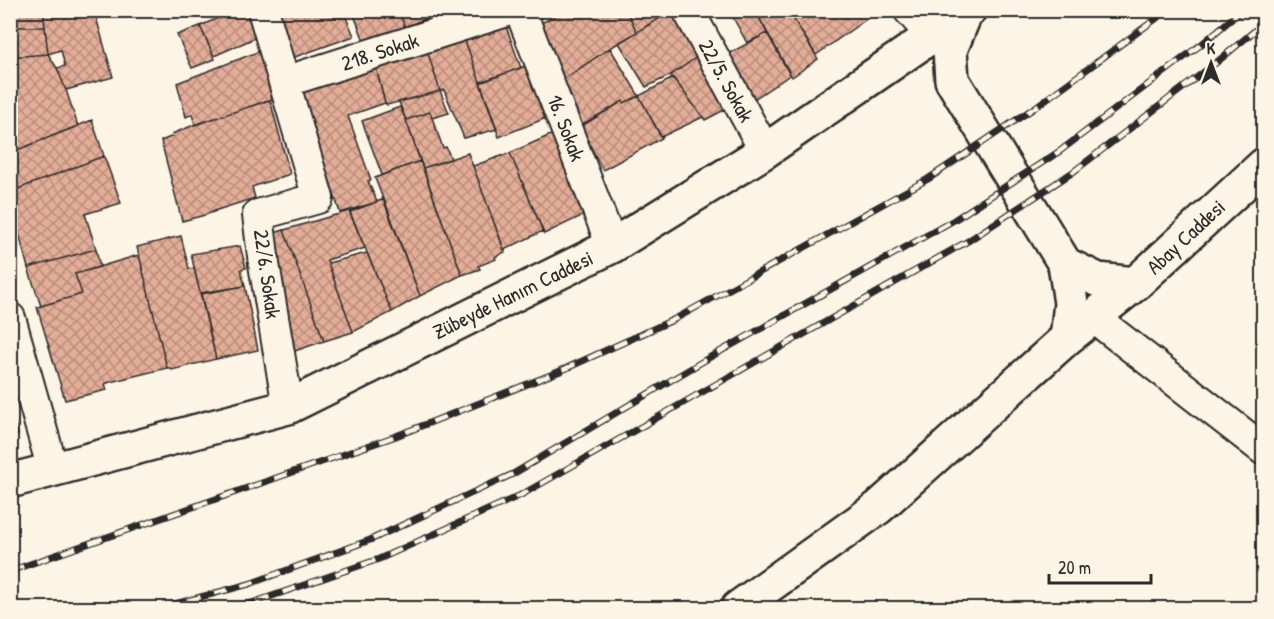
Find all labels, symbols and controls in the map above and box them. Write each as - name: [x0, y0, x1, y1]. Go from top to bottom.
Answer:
- street label: 218. Sokak: [337, 25, 422, 78]
- north arrow: [1181, 33, 1241, 93]
- street label: 22/5. Sokak: [692, 34, 761, 128]
- text: K: [1207, 37, 1216, 59]
- street label: 16. Sokak: [541, 90, 592, 166]
- street label: Abay Caddesi: [1140, 193, 1231, 281]
- street label: 22/6. Sokak: [247, 227, 288, 321]
- street label: Zübeyde Hanım Caddesi: [428, 243, 598, 346]
- scale bar: [1049, 547, 1151, 585]
- text: 20 m: [1058, 555, 1091, 580]

